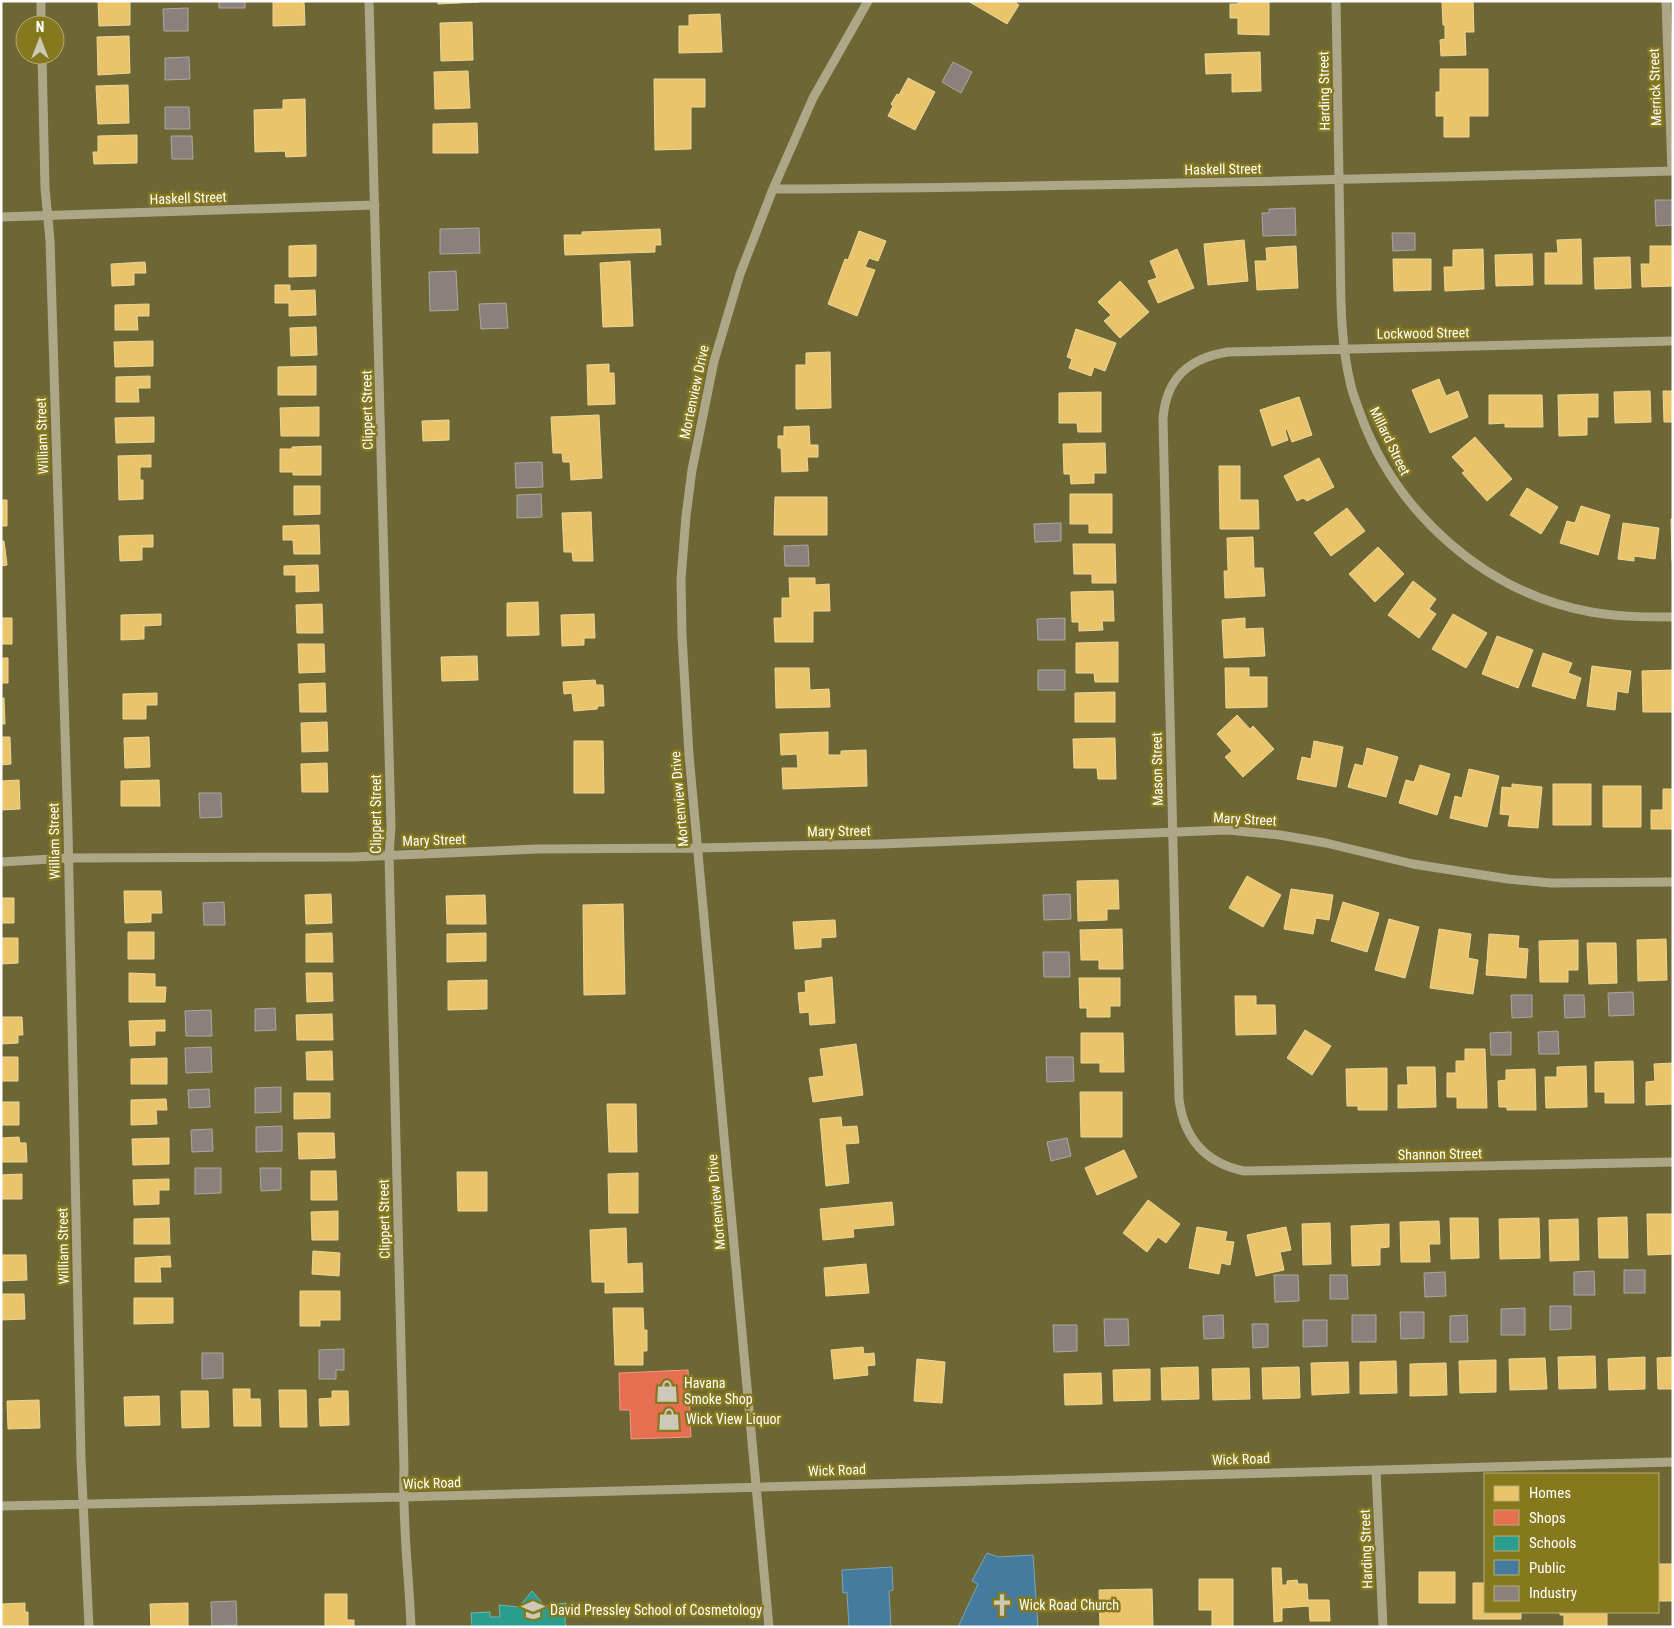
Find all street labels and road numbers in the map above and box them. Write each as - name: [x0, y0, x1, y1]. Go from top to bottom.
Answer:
- street label: Merrick Street: [1646, 48, 1664, 126]
- street label: Harding Street: [1315, 51, 1333, 131]
- street label: Haskell Street: [1184, 160, 1262, 178]
- street label: Haskell Street: [149, 189, 227, 207]
- street label: Lockwood Street: [1377, 324, 1469, 342]
- street label: Mortenview Drive: [676, 343, 712, 440]
- street label: Clippert Street: [358, 370, 376, 450]
- street label: William Street: [33, 397, 51, 475]
- street label: Millard Street: [1367, 404, 1413, 478]
- street label: Mason Street: [1148, 732, 1166, 806]
- street label: Mortenview Drive: [667, 750, 691, 847]
- street label: Clippert Street: [368, 774, 384, 854]
- street label: William Street: [45, 802, 63, 880]
- street label: Mary Street: [1213, 809, 1277, 829]
- street label: Mary Street: [807, 822, 871, 840]
- street label: Mary Street: [402, 831, 466, 849]
- street label: Shannon Street: [1398, 1145, 1482, 1163]
- street label: Mortenview Drive: [704, 1153, 728, 1250]
- street label: Clippert Street: [375, 1179, 393, 1259]
- street label: William Street: [54, 1207, 72, 1285]
- street label: Wick Road: [1212, 1450, 1270, 1468]
- street label: Wick Road: [808, 1461, 866, 1479]
- street label: Wick Road: [403, 1474, 461, 1492]
- street label: Harding Street: [1357, 1509, 1375, 1589]

